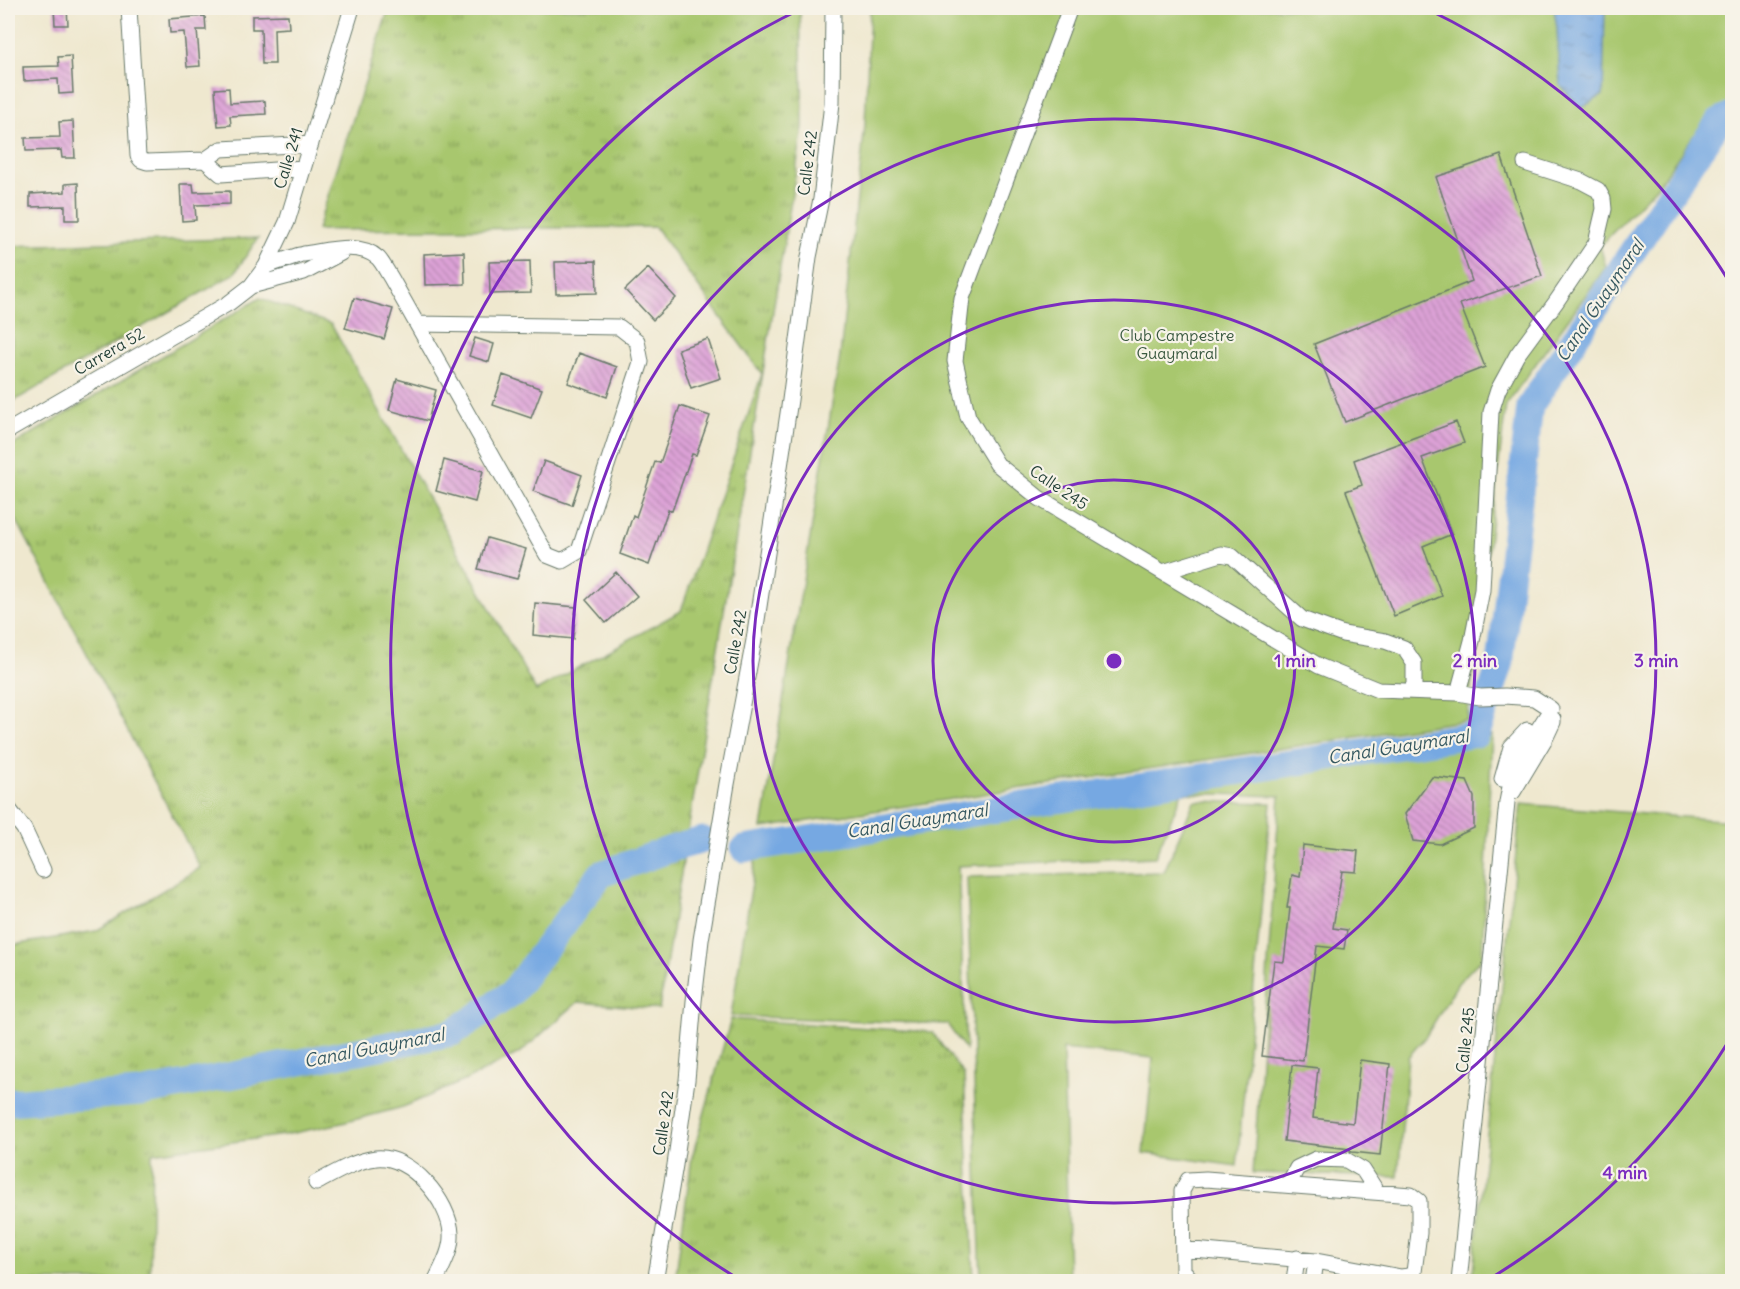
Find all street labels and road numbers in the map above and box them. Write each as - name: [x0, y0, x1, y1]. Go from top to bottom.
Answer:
- street label: Calle 241: [269, 125, 307, 191]
- street label: Calle 242: [793, 129, 821, 197]
- street label: Carrera 52: [70, 323, 148, 379]
- street label: Calle 245: [1026, 460, 1092, 514]
- street label: Calle 242: [719, 608, 751, 676]
- street label: Calle 245: [1452, 1006, 1478, 1074]
- street label: Calle 242: [649, 1089, 678, 1157]

